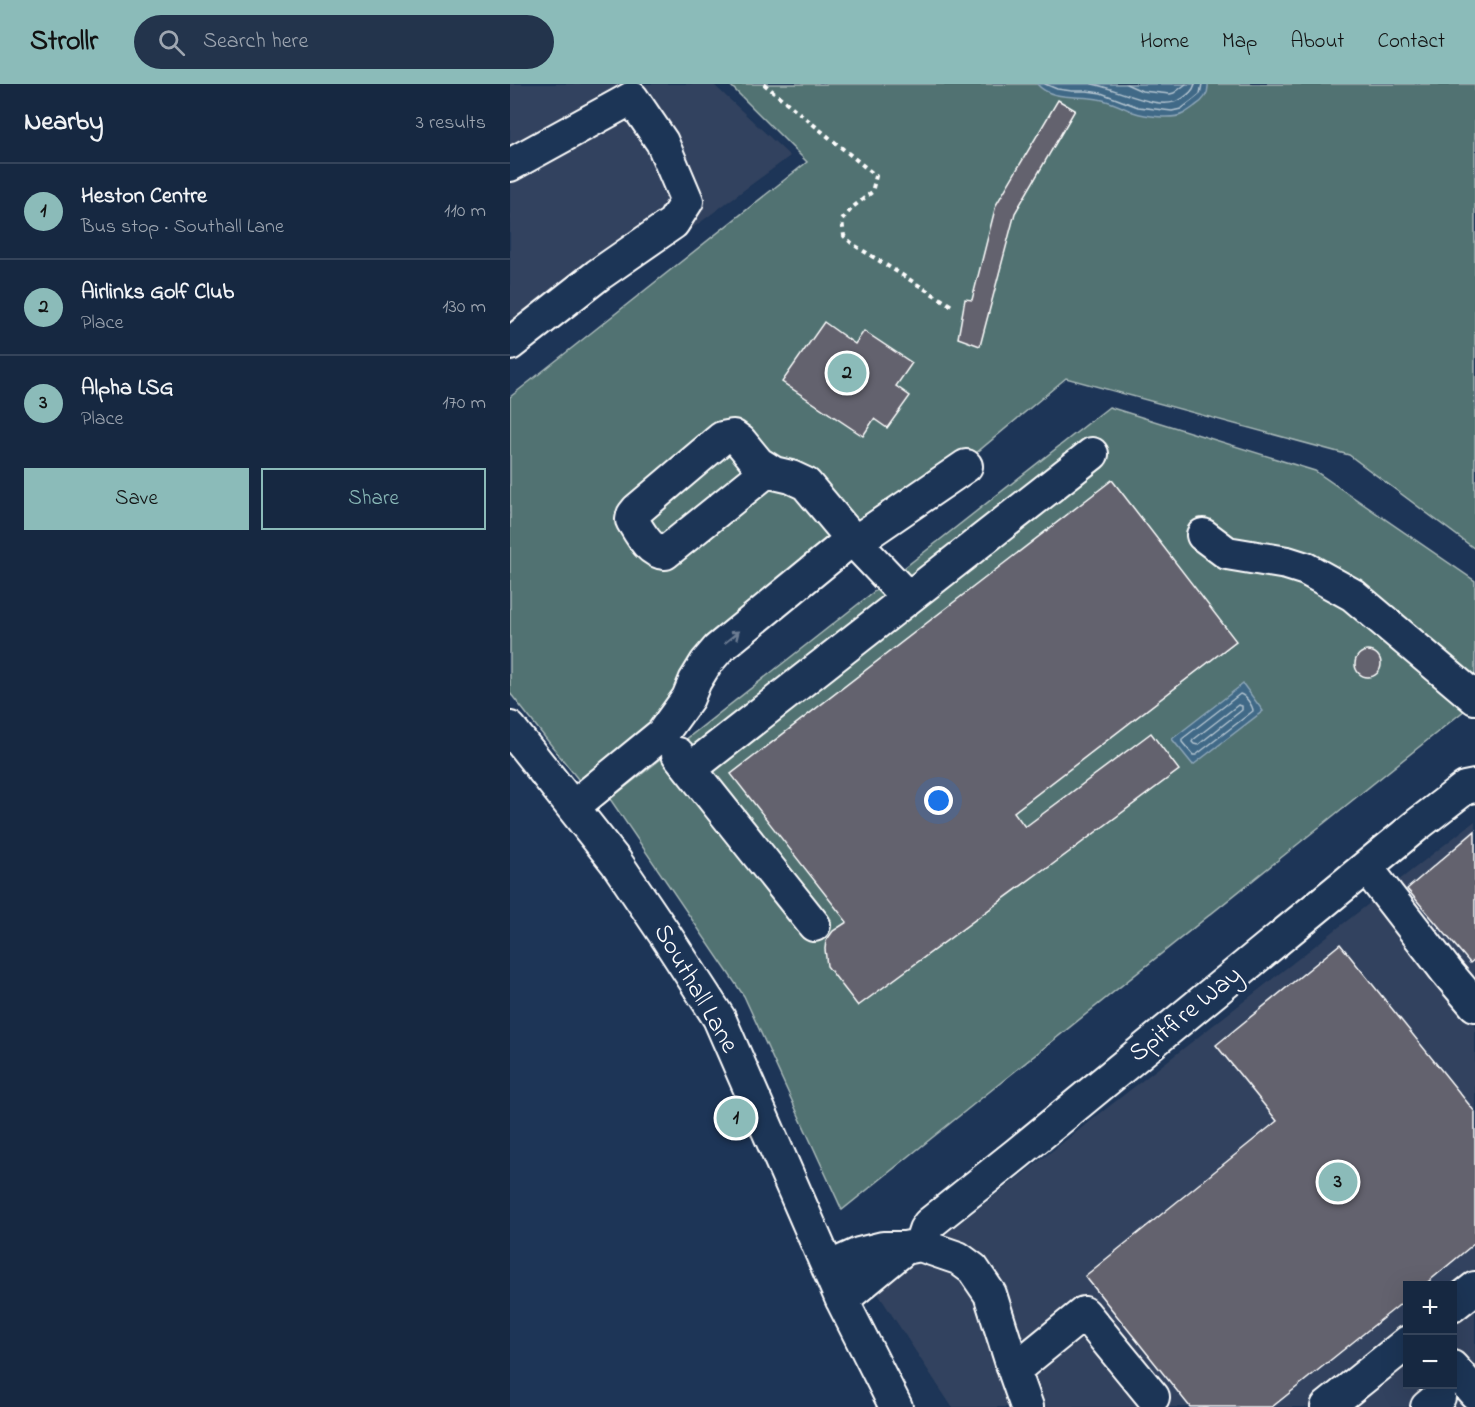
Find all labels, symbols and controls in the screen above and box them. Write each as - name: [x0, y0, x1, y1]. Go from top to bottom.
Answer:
- search box: [134, 15, 554, 69]
- text: Strollr: [30, 22, 98, 63]
- icon: search: [155, 26, 188, 59]
- text: Search here: [203, 26, 308, 58]
- text: Home: [1140, 27, 1189, 57]
- text: Map: [1222, 27, 1257, 57]
- text: About: [1290, 27, 1344, 57]
- text: Contact: [1377, 27, 1445, 57]
- text: Nearby: [24, 104, 103, 142]
- text: 3 results: [416, 109, 486, 138]
- text: Heston Centre: [81, 181, 207, 213]
- text: 1: [40, 197, 47, 226]
- text: 110 m: [444, 197, 486, 226]
- text: Bus stop · Southall Lane: [81, 213, 284, 242]
- text: Airlinks Golf Club: [81, 277, 234, 309]
- text: 2: [39, 293, 48, 322]
- text: 130 m: [442, 293, 486, 322]
- text: Place: [81, 309, 123, 338]
- pin: 2: [828, 350, 866, 396]
- text: Alpha LSG: [81, 373, 173, 405]
- text: 3: [39, 389, 48, 418]
- text: 170 m: [442, 389, 486, 418]
- text: Place: [81, 405, 123, 434]
- button: Save: [24, 468, 249, 530]
- button: Share: [261, 468, 486, 530]
- one-way arrow: [724, 631, 740, 644]
- your location: [924, 786, 953, 815]
- street label: Southall Lane: [643, 917, 748, 1061]
- street label: Spitfire Way: [1121, 957, 1251, 1073]
- pin: 1: [716, 1096, 756, 1140]
- pin: 3: [1318, 1160, 1358, 1204]
- map controls: [1403, 1281, 1457, 1389]
- button: +: [1403, 1281, 1457, 1335]
- button: −: [1403, 1335, 1457, 1389]

